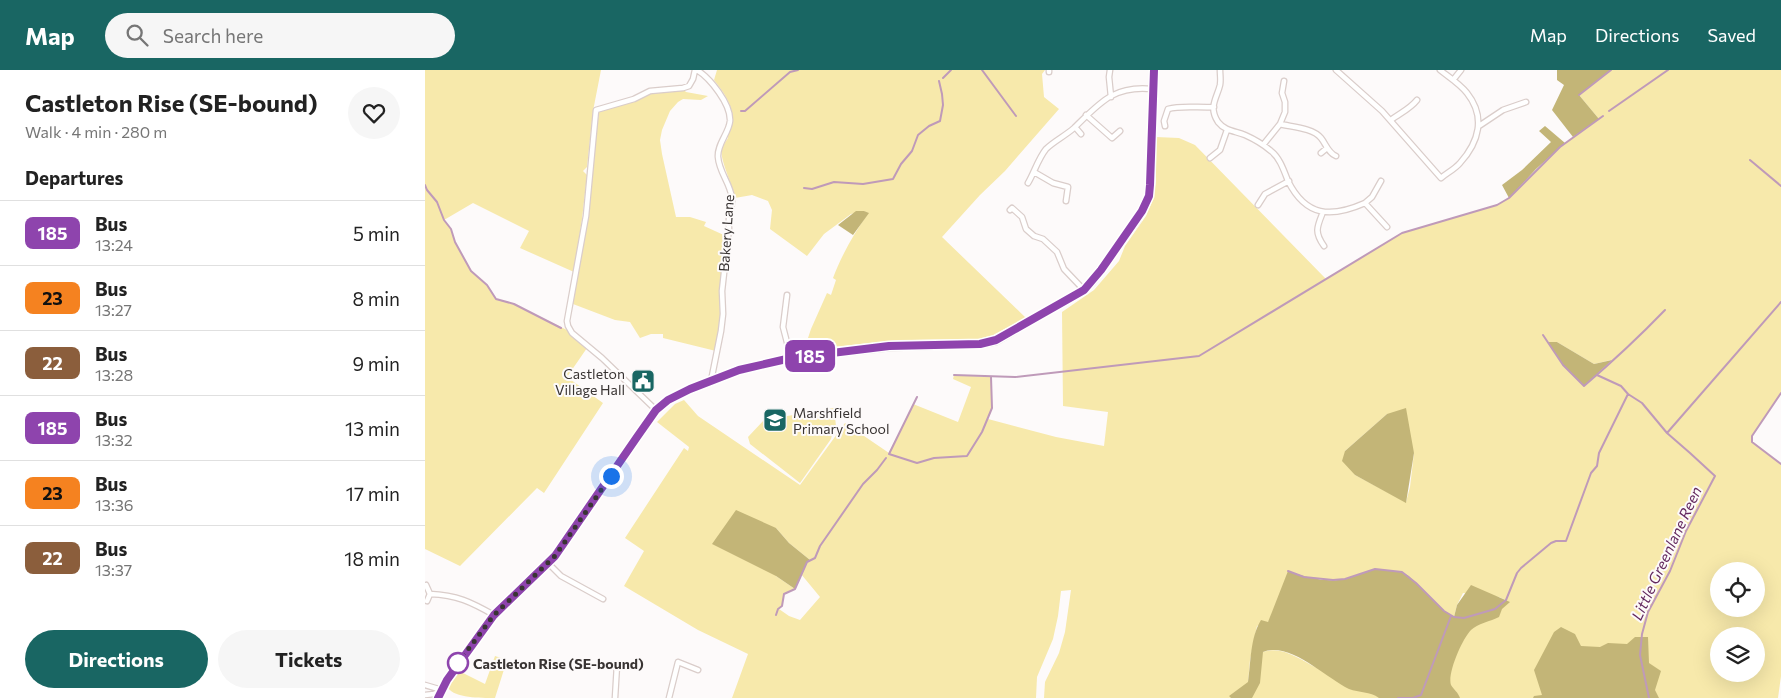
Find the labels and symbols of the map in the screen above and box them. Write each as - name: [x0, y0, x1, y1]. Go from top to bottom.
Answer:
- street label: Bakery Lane: [715, 194, 737, 272]
- line badge: 185: [781, 340, 839, 372]
- place label: Castleton Village Hall: [555, 365, 625, 398]
- public building icon: Castleton Village Hall: [630, 368, 656, 394]
- place label: Marshfield Primary School: [793, 404, 889, 437]
- school or university icon: Marshfield Primary School: [762, 407, 788, 433]
- your location: [599, 464, 624, 489]
- water label: Little Greenlane Reen: [1627, 483, 1705, 623]
- marker: Castleton Rise (SE-bound): [447, 652, 469, 674]
- place label: Castleton Rise (SE-bound): [473, 655, 644, 672]

